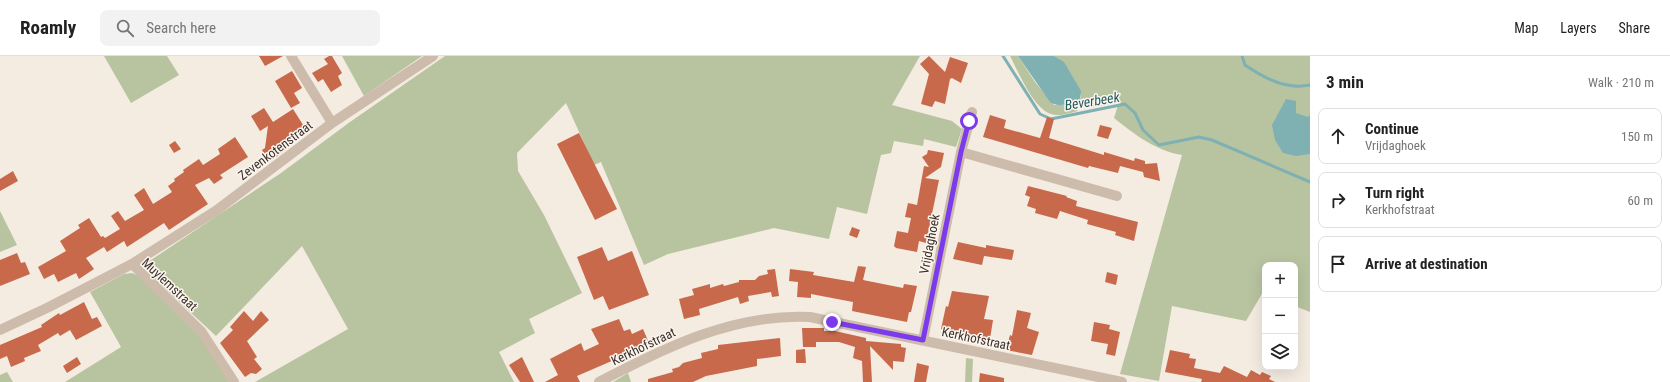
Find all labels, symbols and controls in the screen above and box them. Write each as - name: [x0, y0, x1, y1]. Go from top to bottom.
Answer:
- search box: [100, 10, 380, 46]
- text: Roamly: [20, 16, 76, 39]
- icon: search: [114, 17, 136, 39]
- text: Search here: [146, 19, 216, 37]
- text: Map: [1514, 20, 1538, 36]
- text: Layers: [1560, 20, 1597, 36]
- text: Share: [1619, 20, 1650, 36]
- text: 3 min: [1326, 72, 1364, 92]
- text: Walk · 210 m: [1588, 75, 1654, 90]
- water label: Beverbeek: [1063, 89, 1122, 113]
- route start: [960, 112, 978, 130]
- street label: Zevenkotenstraat: [235, 118, 315, 183]
- text: Continue: [1365, 120, 1419, 138]
- icon: ahead: [1327, 125, 1349, 147]
- text: 150 m: [1621, 129, 1653, 144]
- text: Vrijdaghoek: [1365, 138, 1426, 153]
- text: Turn right: [1365, 184, 1424, 202]
- icon: right: [1327, 189, 1349, 211]
- text: 60 m: [1627, 193, 1653, 208]
- text: Kerkhofstraat: [1365, 202, 1435, 217]
- street label: Vrijdaghoek: [916, 213, 943, 275]
- icon: arrive: [1327, 253, 1349, 275]
- street label: Muylemstraat: [139, 255, 201, 314]
- text: Arrive at destination: [1365, 255, 1488, 273]
- map controls: [1262, 262, 1298, 370]
- button: +: [1262, 262, 1298, 298]
- button: −: [1262, 298, 1298, 334]
- route end: [823, 313, 841, 331]
- street label: Kerkhofstraat: [609, 324, 678, 368]
- street label: Kerkhofstraat: [940, 324, 1012, 353]
- button: layers: [1262, 334, 1298, 370]

